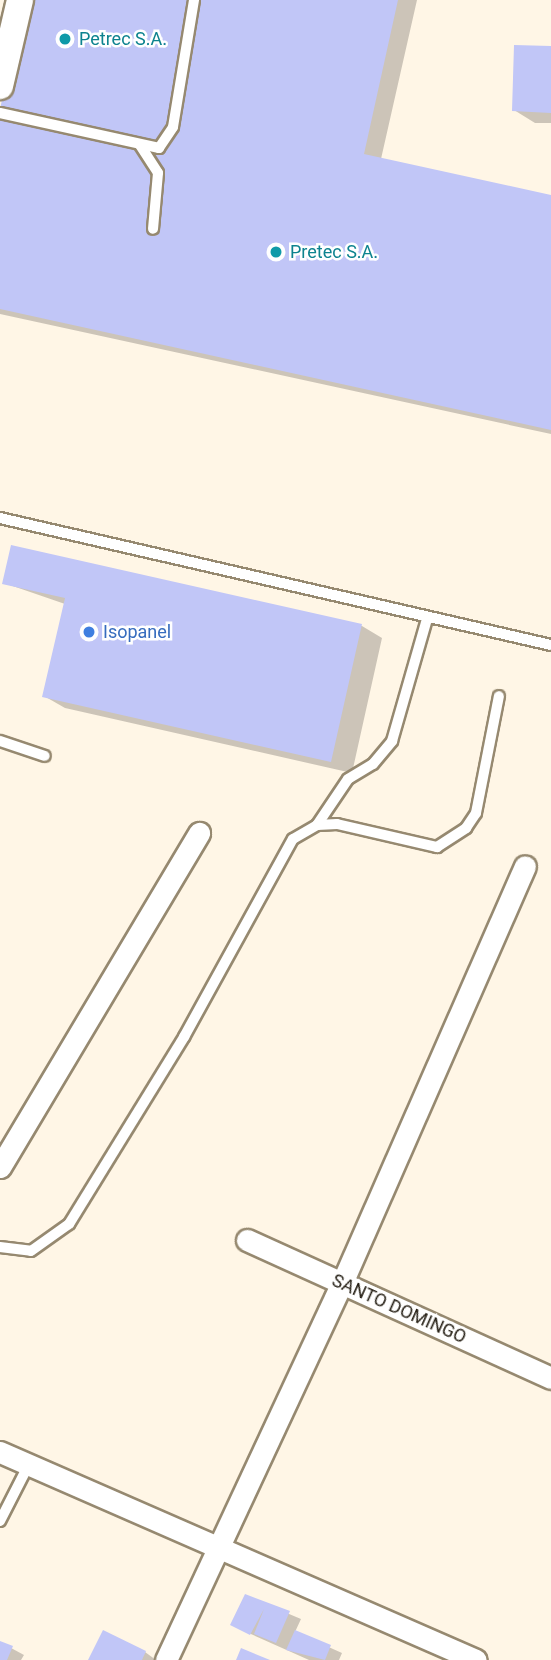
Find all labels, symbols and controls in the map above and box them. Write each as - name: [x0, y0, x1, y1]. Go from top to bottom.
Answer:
- place label: Petrec S.A.: [79, 28, 167, 50]
- marker: Petrec S.A.: [57, 31, 73, 47]
- place label: Pretec S.A.: [290, 241, 378, 263]
- marker: Pretec S.A.: [268, 244, 284, 260]
- place label: Isopanel: [103, 621, 171, 643]
- marker: Isopanel: [81, 624, 97, 640]
- street label: SANTO DOMINGO: [329, 1270, 469, 1348]

